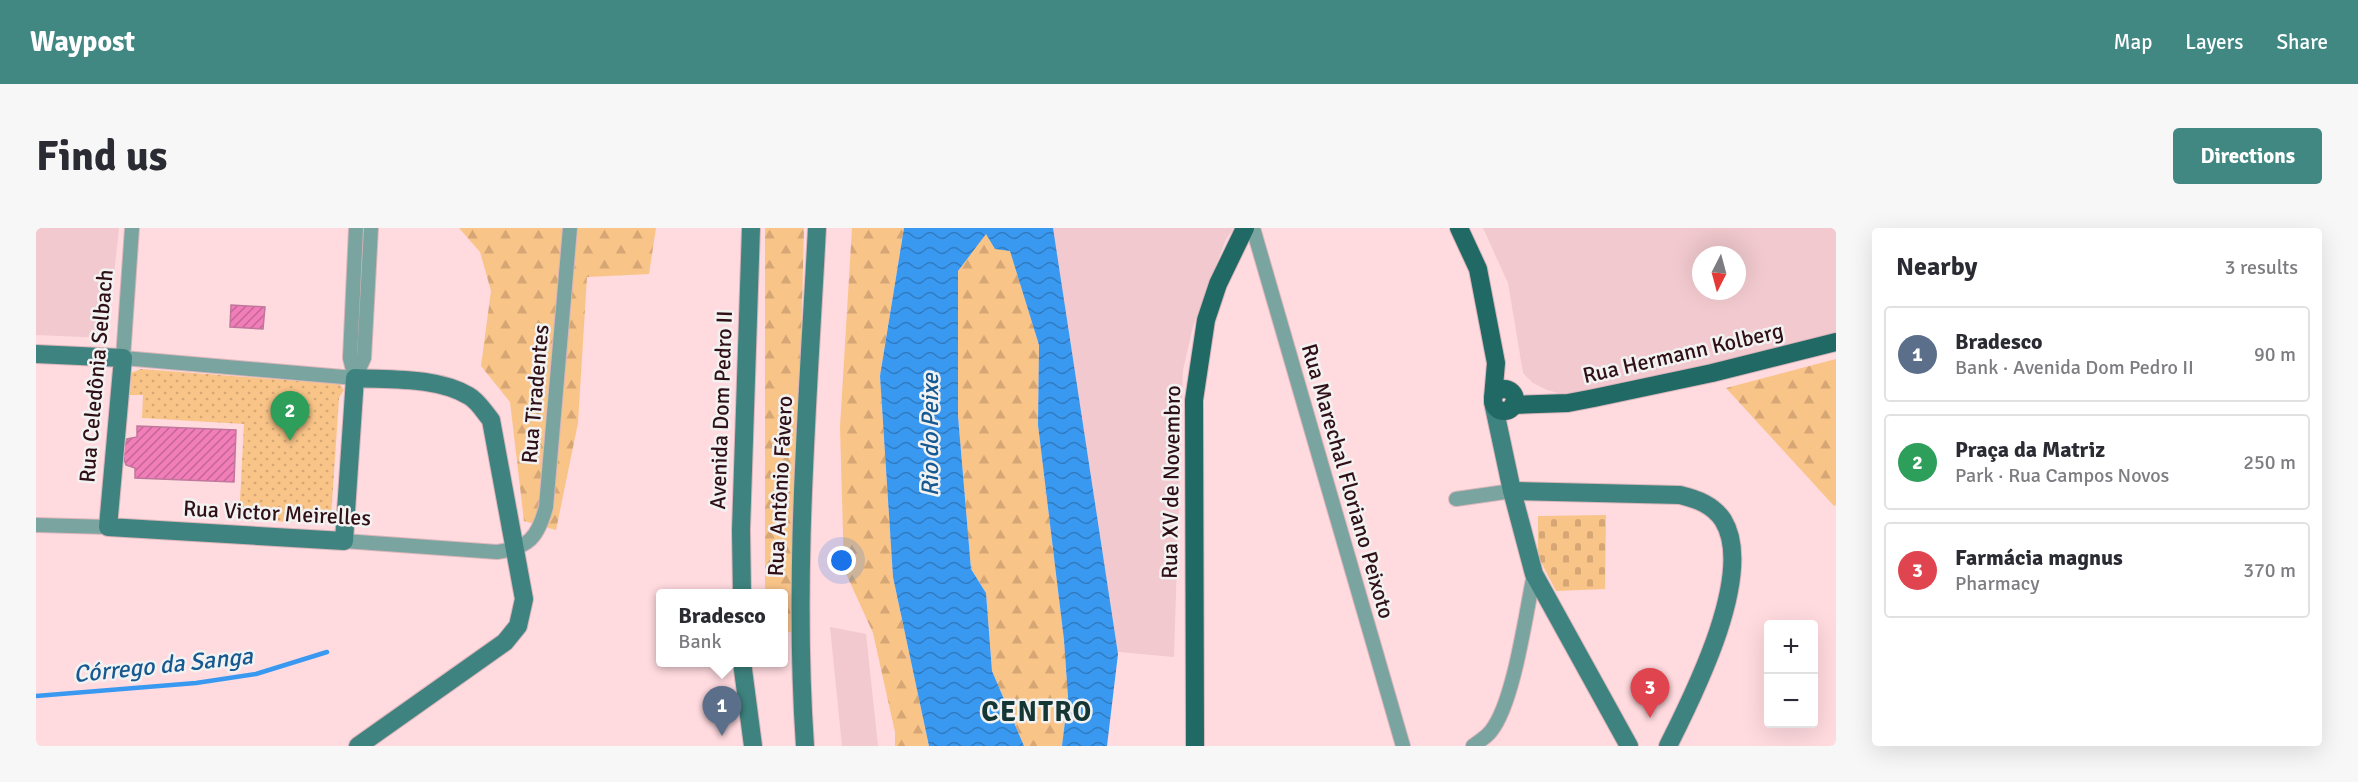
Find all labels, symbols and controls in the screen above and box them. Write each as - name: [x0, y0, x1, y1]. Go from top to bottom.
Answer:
- text: Waypost: [30, 25, 135, 59]
- text: Map: [2114, 29, 2152, 55]
- text: Layers: [2185, 29, 2243, 55]
- text: Share: [2276, 29, 2328, 55]
- button: Directions: [2173, 128, 2322, 184]
- text: Find us: [36, 131, 167, 182]
- north arrow: [1692, 246, 1746, 300]
- text: Nearby: [1896, 251, 1977, 283]
- text: 3 results: [2225, 255, 2298, 280]
- street label: Rua Celedônia Selbach: [73, 268, 119, 484]
- street label: Avenida Dom Pedro II: [704, 310, 738, 510]
- street label: Rua Hermann Kolberg: [1580, 317, 1786, 389]
- street label: Rua Tiradentes: [515, 323, 555, 465]
- text: Bradesco: [1955, 328, 2042, 355]
- street label: Rua Marechal Floriano Peixoto: [1296, 340, 1400, 622]
- text: 1: [1912, 342, 1923, 367]
- text: 90 m: [2254, 342, 2296, 367]
- text: Bank · Avenida Dom Pedro II: [1955, 355, 2194, 380]
- water label: Rio do Peixe: [915, 372, 945, 497]
- street label: Rua XV de Novembro: [1156, 385, 1186, 579]
- pin: 2: [270, 392, 310, 441]
- street label: Rua Antônio Fávero: [762, 395, 798, 577]
- text: Praça da Matriz: [1955, 436, 2105, 463]
- text: 2: [1912, 450, 1923, 475]
- text: 250 m: [2243, 450, 2296, 475]
- text: Park · Rua Campos Novos: [1955, 463, 2169, 488]
- street label: Rua Victor Meirelles: [182, 495, 372, 531]
- text: Farmácia magnus: [1955, 544, 2123, 571]
- your location: [827, 546, 856, 575]
- text: 3: [1912, 558, 1923, 583]
- text: 370 m: [2243, 558, 2296, 583]
- text: Pharmacy: [1955, 571, 2040, 596]
- popup: [656, 589, 788, 667]
- text: Bradesco: [678, 602, 766, 629]
- map controls: [1764, 620, 1818, 728]
- button: +: [1764, 620, 1818, 674]
- text: Bank: [678, 629, 721, 654]
- water label: Córrego da Sanga: [72, 641, 255, 689]
- pin: 3: [1630, 668, 1670, 718]
- button: −: [1764, 674, 1818, 728]
- pin: 1: [702, 686, 742, 736]
- district label: CENTRO: [981, 695, 1093, 729]

